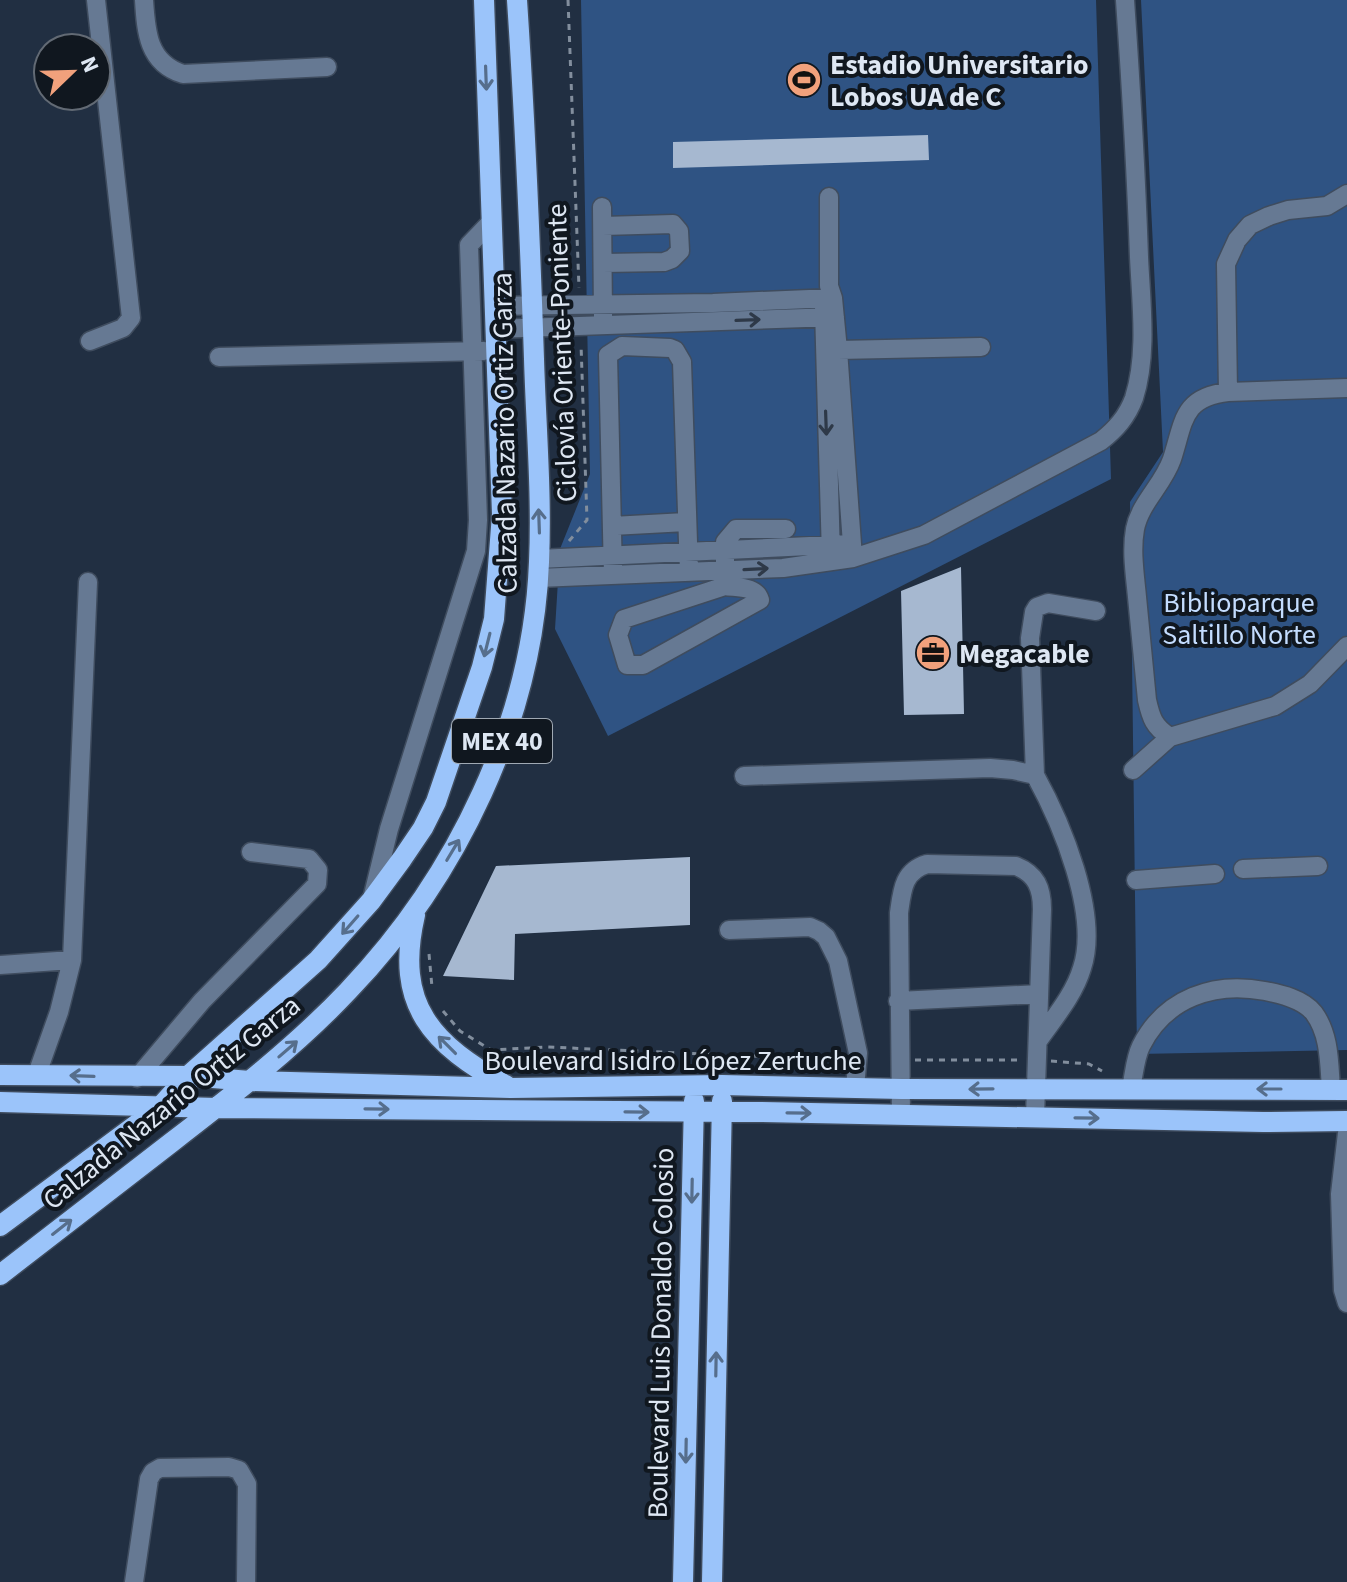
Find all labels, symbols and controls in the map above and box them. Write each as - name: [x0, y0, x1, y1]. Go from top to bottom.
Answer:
- north arrow: [32, 32, 112, 112]
- place label: Estadio Universitario Lobos UA de C: [830, 45, 1089, 117]
- text: N: [72, 52, 107, 78]
- sports icon: Estadio Universitario Lobos UA de C: [785, 61, 823, 99]
- one-way arrow: [479, 64, 494, 91]
- street label: Ciclovía Oriente-Poniente: [537, 203, 587, 503]
- street label: Calzada Nazario Ortiz Garza: [482, 272, 528, 594]
- one-way arrow: [734, 312, 761, 327]
- one-way arrow: [819, 409, 834, 436]
- one-way arrow: [531, 508, 546, 535]
- one-way arrow: [742, 562, 769, 577]
- park label: Biblioparque Saltillo Norte: [1162, 583, 1316, 655]
- one-way arrow: [479, 631, 494, 657]
- office icon: Megacable: [914, 634, 952, 672]
- place label: Megacable: [959, 634, 1090, 674]
- road number: MEX 40: [452, 719, 552, 763]
- one-way arrow: [445, 839, 461, 862]
- one-way arrow: [342, 914, 360, 935]
- street label: Calzada Nazario Ortiz Garza: [34, 986, 309, 1219]
- one-way arrow: [437, 1035, 457, 1055]
- one-way arrow: [277, 1040, 297, 1058]
- street label: Boulevard Isidro López Zertuche: [484, 1041, 862, 1081]
- one-way arrow: [69, 1068, 96, 1083]
- one-way arrow: [968, 1081, 995, 1096]
- one-way arrow: [1256, 1081, 1283, 1097]
- one-way arrow: [363, 1101, 390, 1117]
- one-way arrow: [623, 1104, 650, 1120]
- one-way arrow: [785, 1106, 812, 1121]
- one-way arrow: [1073, 1110, 1100, 1126]
- street label: Boulevard Luis Donaldo Colosio: [638, 1147, 684, 1519]
- one-way arrow: [684, 1177, 700, 1204]
- one-way arrow: [51, 1219, 72, 1236]
- one-way arrow: [708, 1351, 724, 1378]
- one-way arrow: [678, 1437, 694, 1464]

